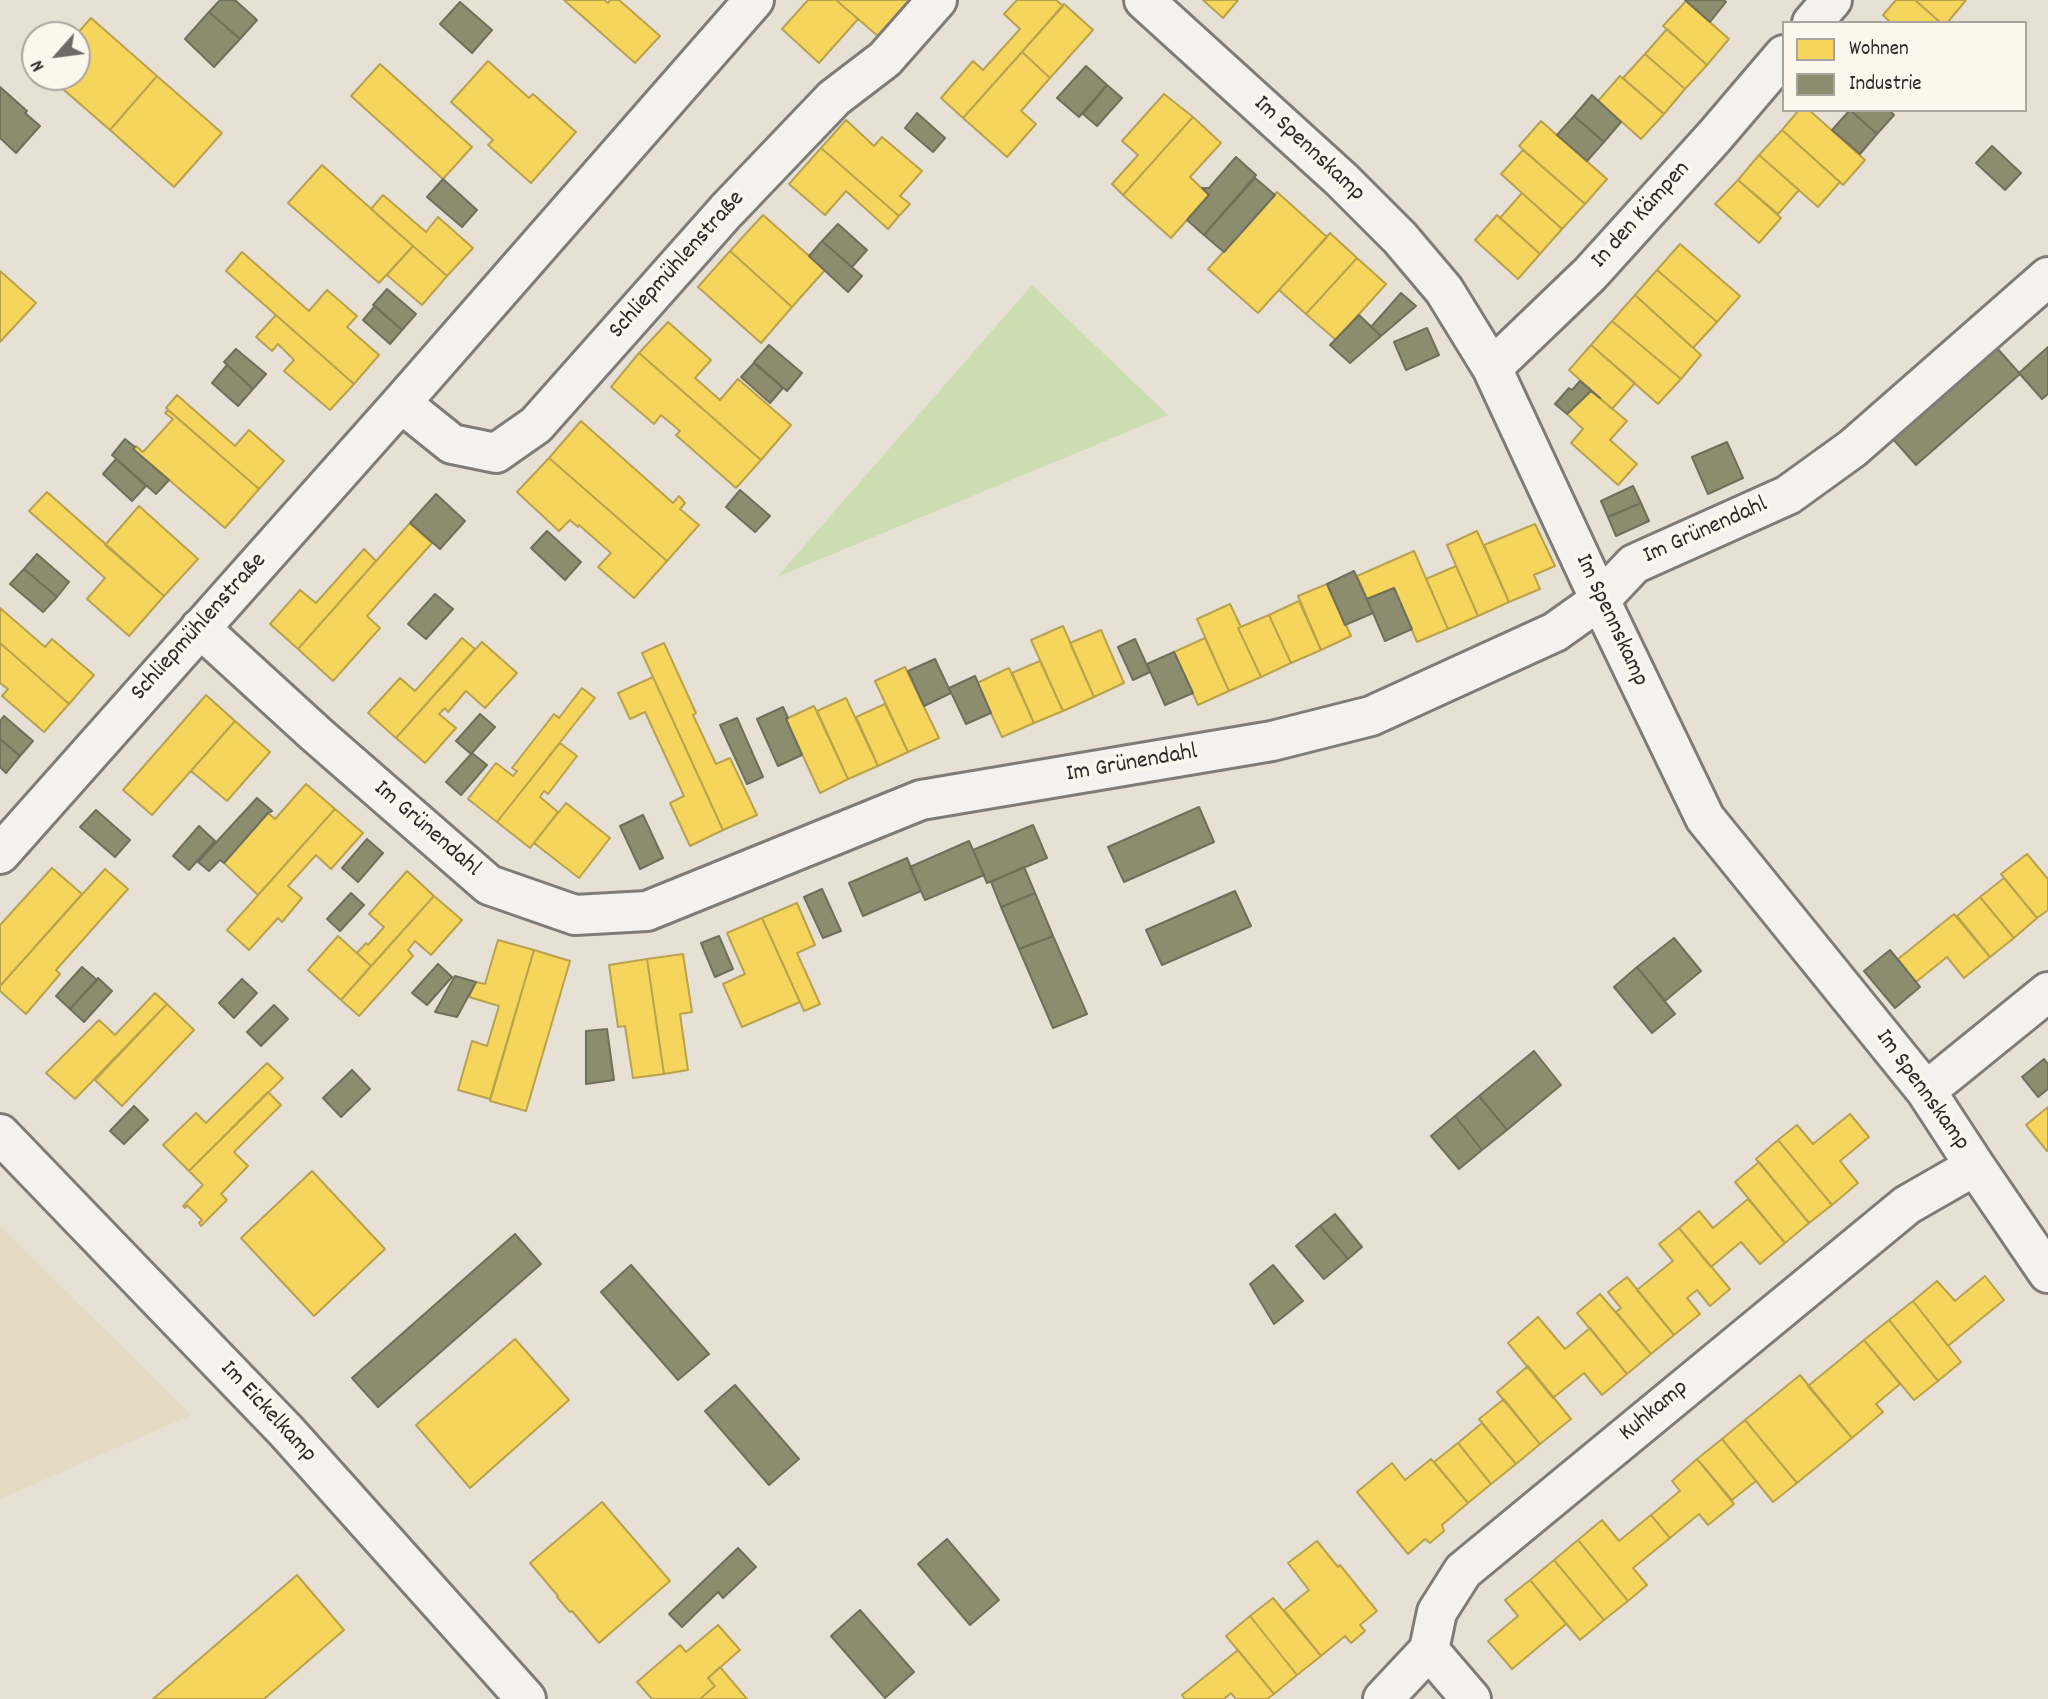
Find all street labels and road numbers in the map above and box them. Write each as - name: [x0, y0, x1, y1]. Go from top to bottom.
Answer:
- street label: Im Spennskamp: [1246, 91, 1370, 209]
- street label: In den Kämpen: [1586, 156, 1698, 276]
- street label: Schliepmühlenstraße: [604, 186, 752, 346]
- street label: Im Grünendahl: [1640, 492, 1772, 572]
- street label: Schliepmühlenstraße: [126, 548, 274, 708]
- street label: Im Spennskamp: [1567, 550, 1653, 692]
- street label: Im Grünendahl: [1064, 739, 1200, 791]
- street label: Im Grünendahl: [366, 776, 486, 884]
- street label: Im Spennskamp: [1867, 1025, 1975, 1157]
- street label: Im Eickelkamp: [212, 1356, 322, 1470]
- street label: Kuhkamp: [1615, 1375, 1695, 1449]

